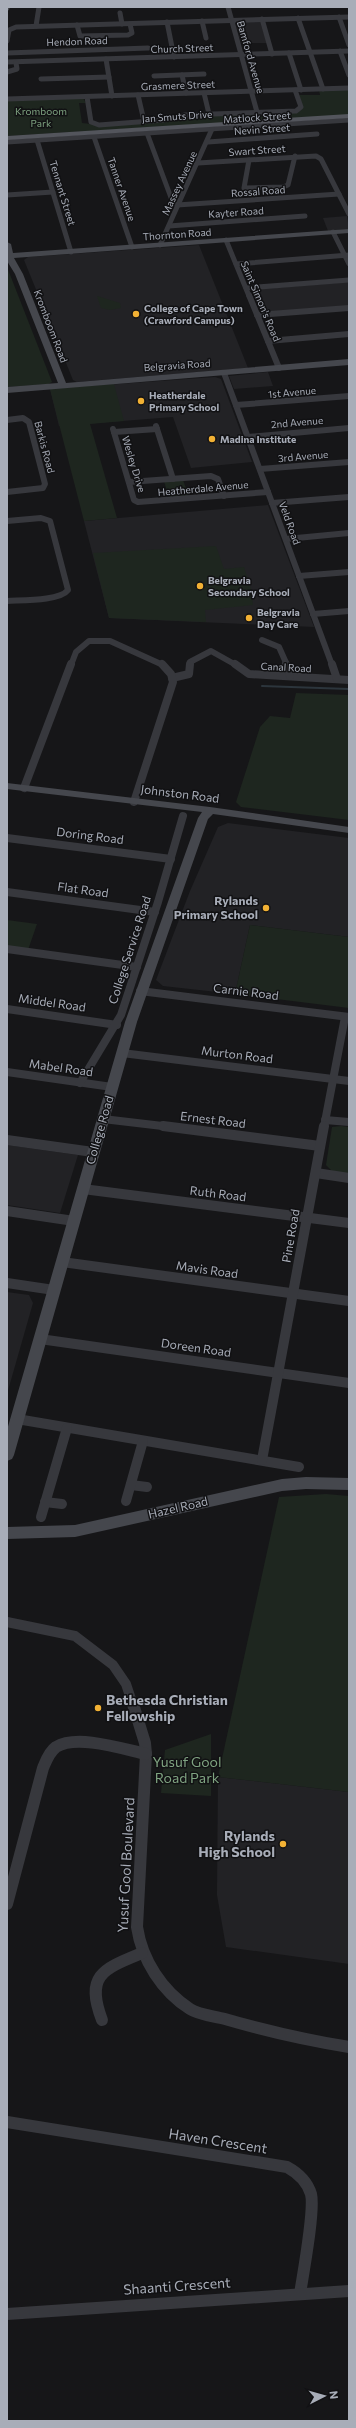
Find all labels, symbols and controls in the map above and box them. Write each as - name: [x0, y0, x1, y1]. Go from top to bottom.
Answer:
- street label: Bamford Avenue: [235, 19, 267, 95]
- street label: Hendon Road: [46, 34, 108, 48]
- street label: Church Street: [150, 41, 214, 55]
- street label: Grasmere Street: [141, 78, 215, 92]
- park label: Kromboom Park: [15, 105, 67, 129]
- street label: Jan Smuts Drive: [141, 108, 213, 124]
- street label: Matlock Street: [223, 109, 291, 125]
- street label: Nevin Street: [233, 121, 291, 137]
- street label: Swart Street: [228, 142, 286, 158]
- street label: Massey Avenue: [159, 149, 199, 217]
- street label: Tanner Avenue: [105, 155, 139, 223]
- street label: Tennant Street: [47, 159, 79, 227]
- street label: Rossal Road: [230, 183, 286, 199]
- street label: Kayter Road: [208, 204, 264, 220]
- street label: Thornton Road: [142, 226, 212, 242]
- street label: Saint Simon's Road: [239, 259, 283, 343]
- street label: Kromboom Road: [32, 288, 70, 364]
- place label: College of Cape Town (Crawford Campus): [144, 302, 243, 326]
- marker: College of Cape Town (Crawford Campus): [131, 309, 141, 319]
- street label: Belgravia Road: [143, 357, 211, 373]
- street label: 1st Avenue: [267, 384, 317, 400]
- place label: Heatherdale Primary School: [149, 389, 220, 413]
- marker: Heatherdale Primary School: [136, 396, 146, 406]
- street label: 2nd Avenue: [270, 414, 324, 430]
- street label: Barkis Road: [32, 420, 58, 475]
- place label: Madina Institute: [220, 433, 296, 445]
- street label: Wesley Drive: [120, 434, 148, 494]
- marker: Madina Institute: [207, 434, 217, 444]
- street label: 3rd Avenue: [277, 448, 329, 464]
- street label: Heatherdale Avenue: [157, 478, 249, 498]
- street label: Veld Road: [277, 500, 303, 546]
- place label: Belgravia Secondary School: [208, 574, 290, 598]
- marker: Belgravia Secondary School: [195, 581, 205, 591]
- place label: Belgravia Day Care: [257, 606, 300, 630]
- marker: Belgravia Day Care: [244, 613, 254, 623]
- street label: Canal Road: [260, 660, 312, 674]
- street label: Johnston Road: [140, 781, 220, 806]
- street label: Doring Road: [56, 824, 125, 846]
- street label: Flat Road: [57, 878, 110, 900]
- place label: Rylands Primary School: [174, 893, 258, 921]
- street label: College Service Road: [105, 894, 153, 1006]
- marker: Rylands Primary School: [261, 903, 271, 913]
- street label: Carnie Road: [213, 980, 280, 1002]
- street label: Middel Road: [17, 990, 87, 1014]
- street label: Murton Road: [200, 1043, 274, 1065]
- street label: Mabel Road: [28, 1056, 94, 1078]
- street label: College Road: [83, 1094, 116, 1166]
- street label: Ernest Road: [180, 1108, 247, 1130]
- street label: Ruth Road: [189, 1183, 247, 1203]
- street label: Pine Road: [278, 1208, 302, 1264]
- street label: Mavis Road: [175, 1258, 239, 1280]
- street label: Doreen Road: [160, 1335, 232, 1359]
- street label: Hazel Road: [147, 1493, 209, 1521]
- place label: Bethesda Christian Fellowship: [106, 1691, 228, 1724]
- marker: Bethesda Christian Fellowship: [93, 1703, 103, 1713]
- park label: Yusuf Gool Road Park: [152, 1753, 222, 1786]
- street label: Yusuf Gool Boulevard: [113, 1797, 138, 1933]
- place label: Rylands High School: [198, 1827, 275, 1860]
- marker: Rylands High School: [278, 1839, 288, 1849]
- street label: Haven Crescent: [168, 2124, 269, 2157]
- street label: Shaanti Crescent: [123, 2273, 232, 2298]
- north arrow: [304, 2376, 344, 2416]
- text: N: [328, 2390, 341, 2400]

